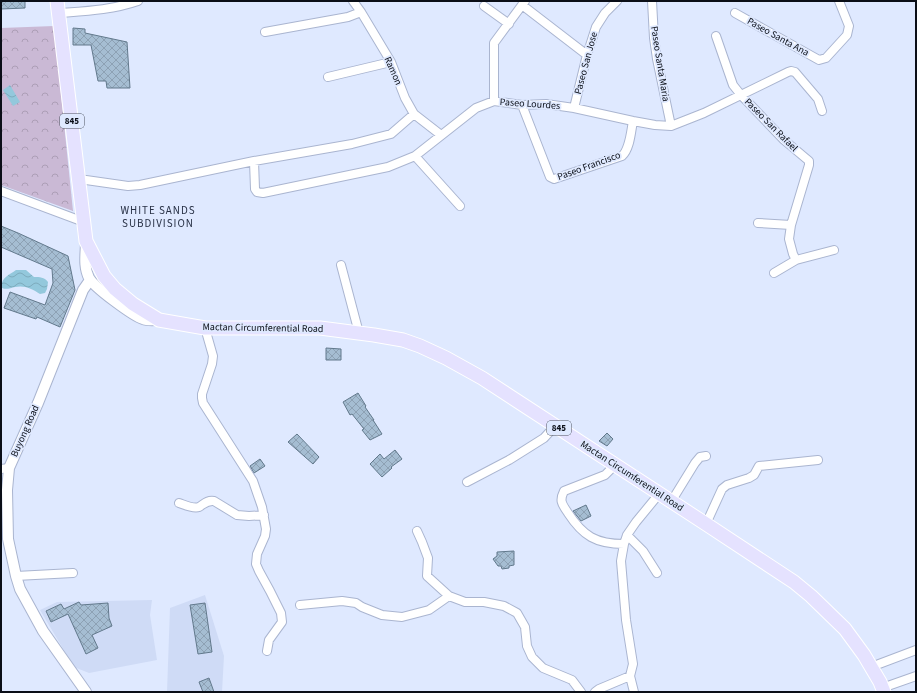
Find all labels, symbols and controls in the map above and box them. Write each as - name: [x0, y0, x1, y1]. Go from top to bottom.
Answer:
- street label: Paseo Santa Ana: [745, 14, 811, 60]
- street label: Paseo Santa Maria: [647, 25, 673, 103]
- street label: Paseo San Jose: [571, 30, 601, 96]
- street label: Ramon: [381, 55, 405, 87]
- street label: Paseo Lourdes: [499, 95, 561, 113]
- street label: Paseo San Rafael: [741, 95, 801, 155]
- road number: 845: [60, 114, 84, 128]
- street label: Paseo Francisco: [555, 148, 623, 184]
- district label: WHITE SANDS SUBDIVISION: [120, 203, 196, 231]
- street label: Mactan Circumferential Road: [203, 320, 323, 336]
- street label: Buyong Road: [7, 403, 43, 459]
- road number: 845: [547, 421, 571, 435]
- street label: Mactan Circumferential Road: [578, 437, 686, 515]

